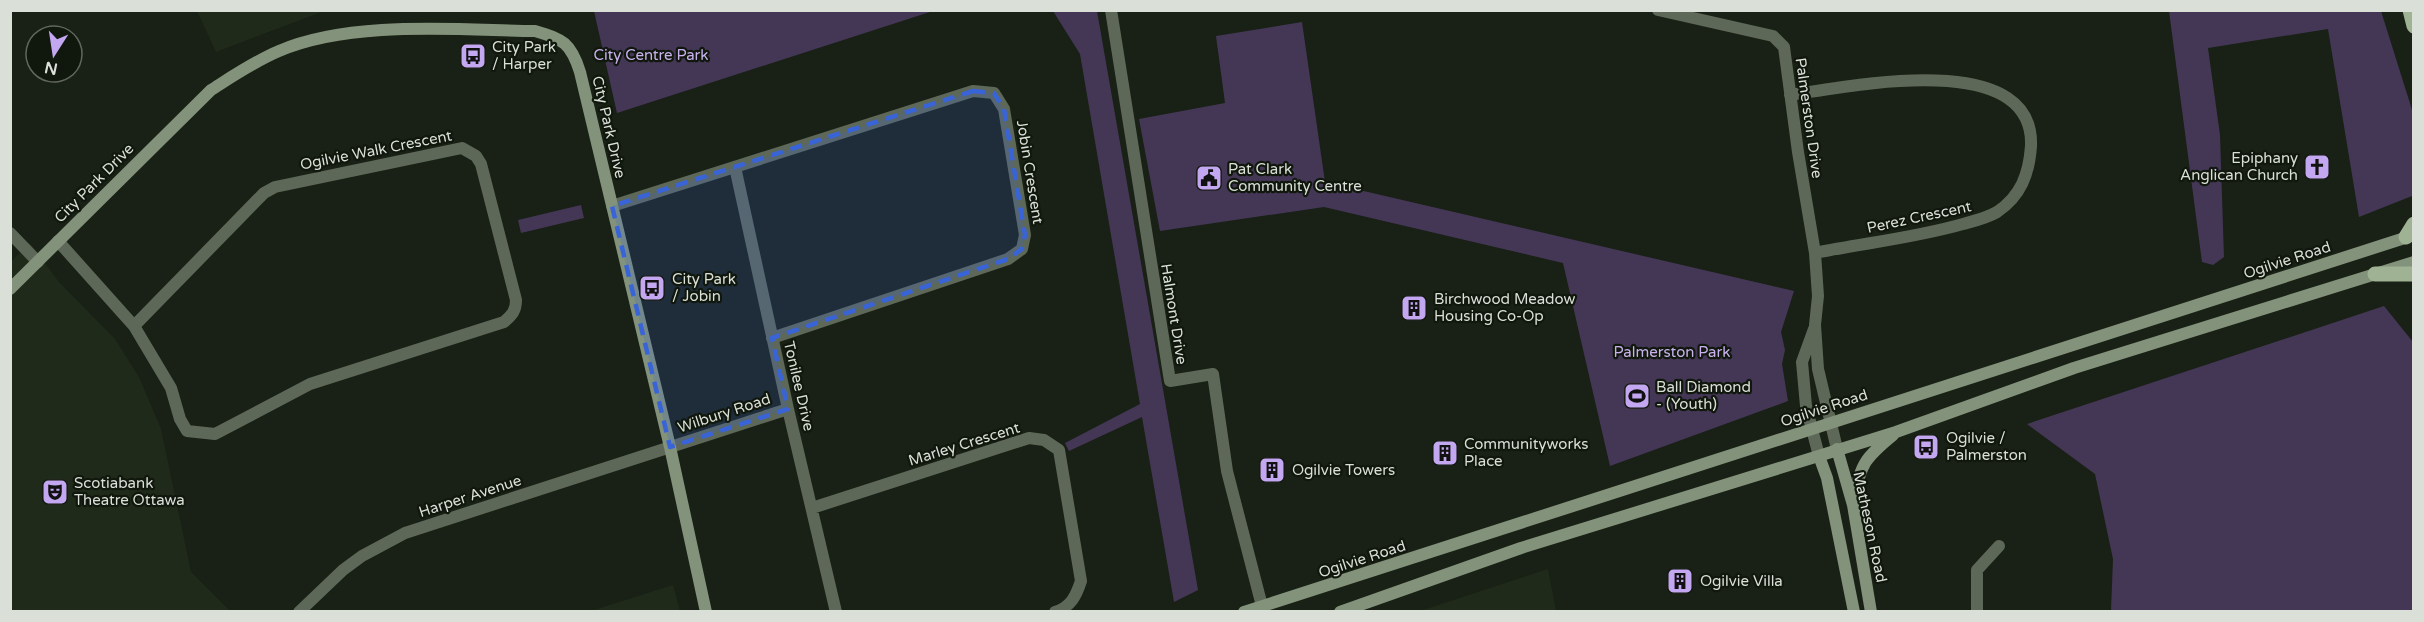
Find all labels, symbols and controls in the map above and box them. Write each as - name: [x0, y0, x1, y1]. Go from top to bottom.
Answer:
- north arrow: [24, 24, 84, 84]
- place label: City Park / Harper: [492, 38, 556, 73]
- bus stop icon: City Park / Harper: [458, 41, 488, 71]
- park label: City Centre Park: [593, 46, 709, 64]
- street label: Palmerston Drive: [1792, 56, 1826, 180]
- text: N: [43, 57, 59, 79]
- street label: City Park Drive: [588, 74, 630, 180]
- street label: Jobin Crescent: [1013, 119, 1047, 226]
- street label: Ogilvie Walk Crescent: [299, 126, 454, 174]
- street label: City Park Drive: [51, 140, 137, 226]
- place label: Epiphany Anglican Church: [2180, 149, 2298, 184]
- church icon: Epiphany Anglican Church: [2302, 152, 2332, 182]
- place label: Pat Clark Community Centre: [1228, 160, 1362, 195]
- public building icon: Pat Clark Community Centre: [1194, 163, 1224, 193]
- street label: Perez Crescent: [1865, 197, 1973, 237]
- street label: Ogilvie Road: [2241, 237, 2333, 283]
- street label: Halmont Drive: [1157, 262, 1191, 366]
- place label: City Park / Jobin: [672, 270, 736, 305]
- bus stop icon: City Park / Jobin: [637, 273, 667, 303]
- place label: Birchwood Meadow Housing Co-Op: [1434, 290, 1576, 325]
- building icon: Birchwood Meadow Housing Co-Op: [1399, 293, 1429, 323]
- street label: Tonilee Drive: [780, 339, 818, 433]
- park label: Palmerston Park: [1614, 343, 1730, 361]
- place label: Ball Diamond - (Youth): [1656, 378, 1751, 413]
- sports icon: Ball Diamond - (Youth): [1622, 381, 1652, 411]
- street label: Ogilvie Road: [1778, 385, 1870, 431]
- street label: Wilbury Road: [675, 390, 773, 436]
- street label: Marley Crescent: [906, 418, 1022, 469]
- place label: Ogilvie / Palmerston: [1946, 429, 2027, 464]
- bus stop icon: Ogilvie / Palmerston: [1911, 432, 1941, 462]
- place label: Communityworks Place: [1464, 435, 1588, 470]
- building icon: Communityworks Place: [1430, 438, 1460, 468]
- building icon: Ogilvie Towers: [1257, 455, 1287, 485]
- place label: Ogilvie Towers: [1292, 461, 1395, 479]
- street label: Matheson Road: [1849, 470, 1891, 584]
- street label: Harper Avenue: [416, 471, 524, 521]
- place label: Scotiabank Theatre Ottawa: [74, 474, 185, 509]
- theatre icon: Scotiabank Theatre Ottawa: [40, 477, 70, 507]
- street label: Ogilvie Road: [1316, 536, 1408, 582]
- building icon: Ogilvie Villa: [1665, 566, 1695, 596]
- place label: Ogilvie Villa: [1700, 572, 1783, 590]

